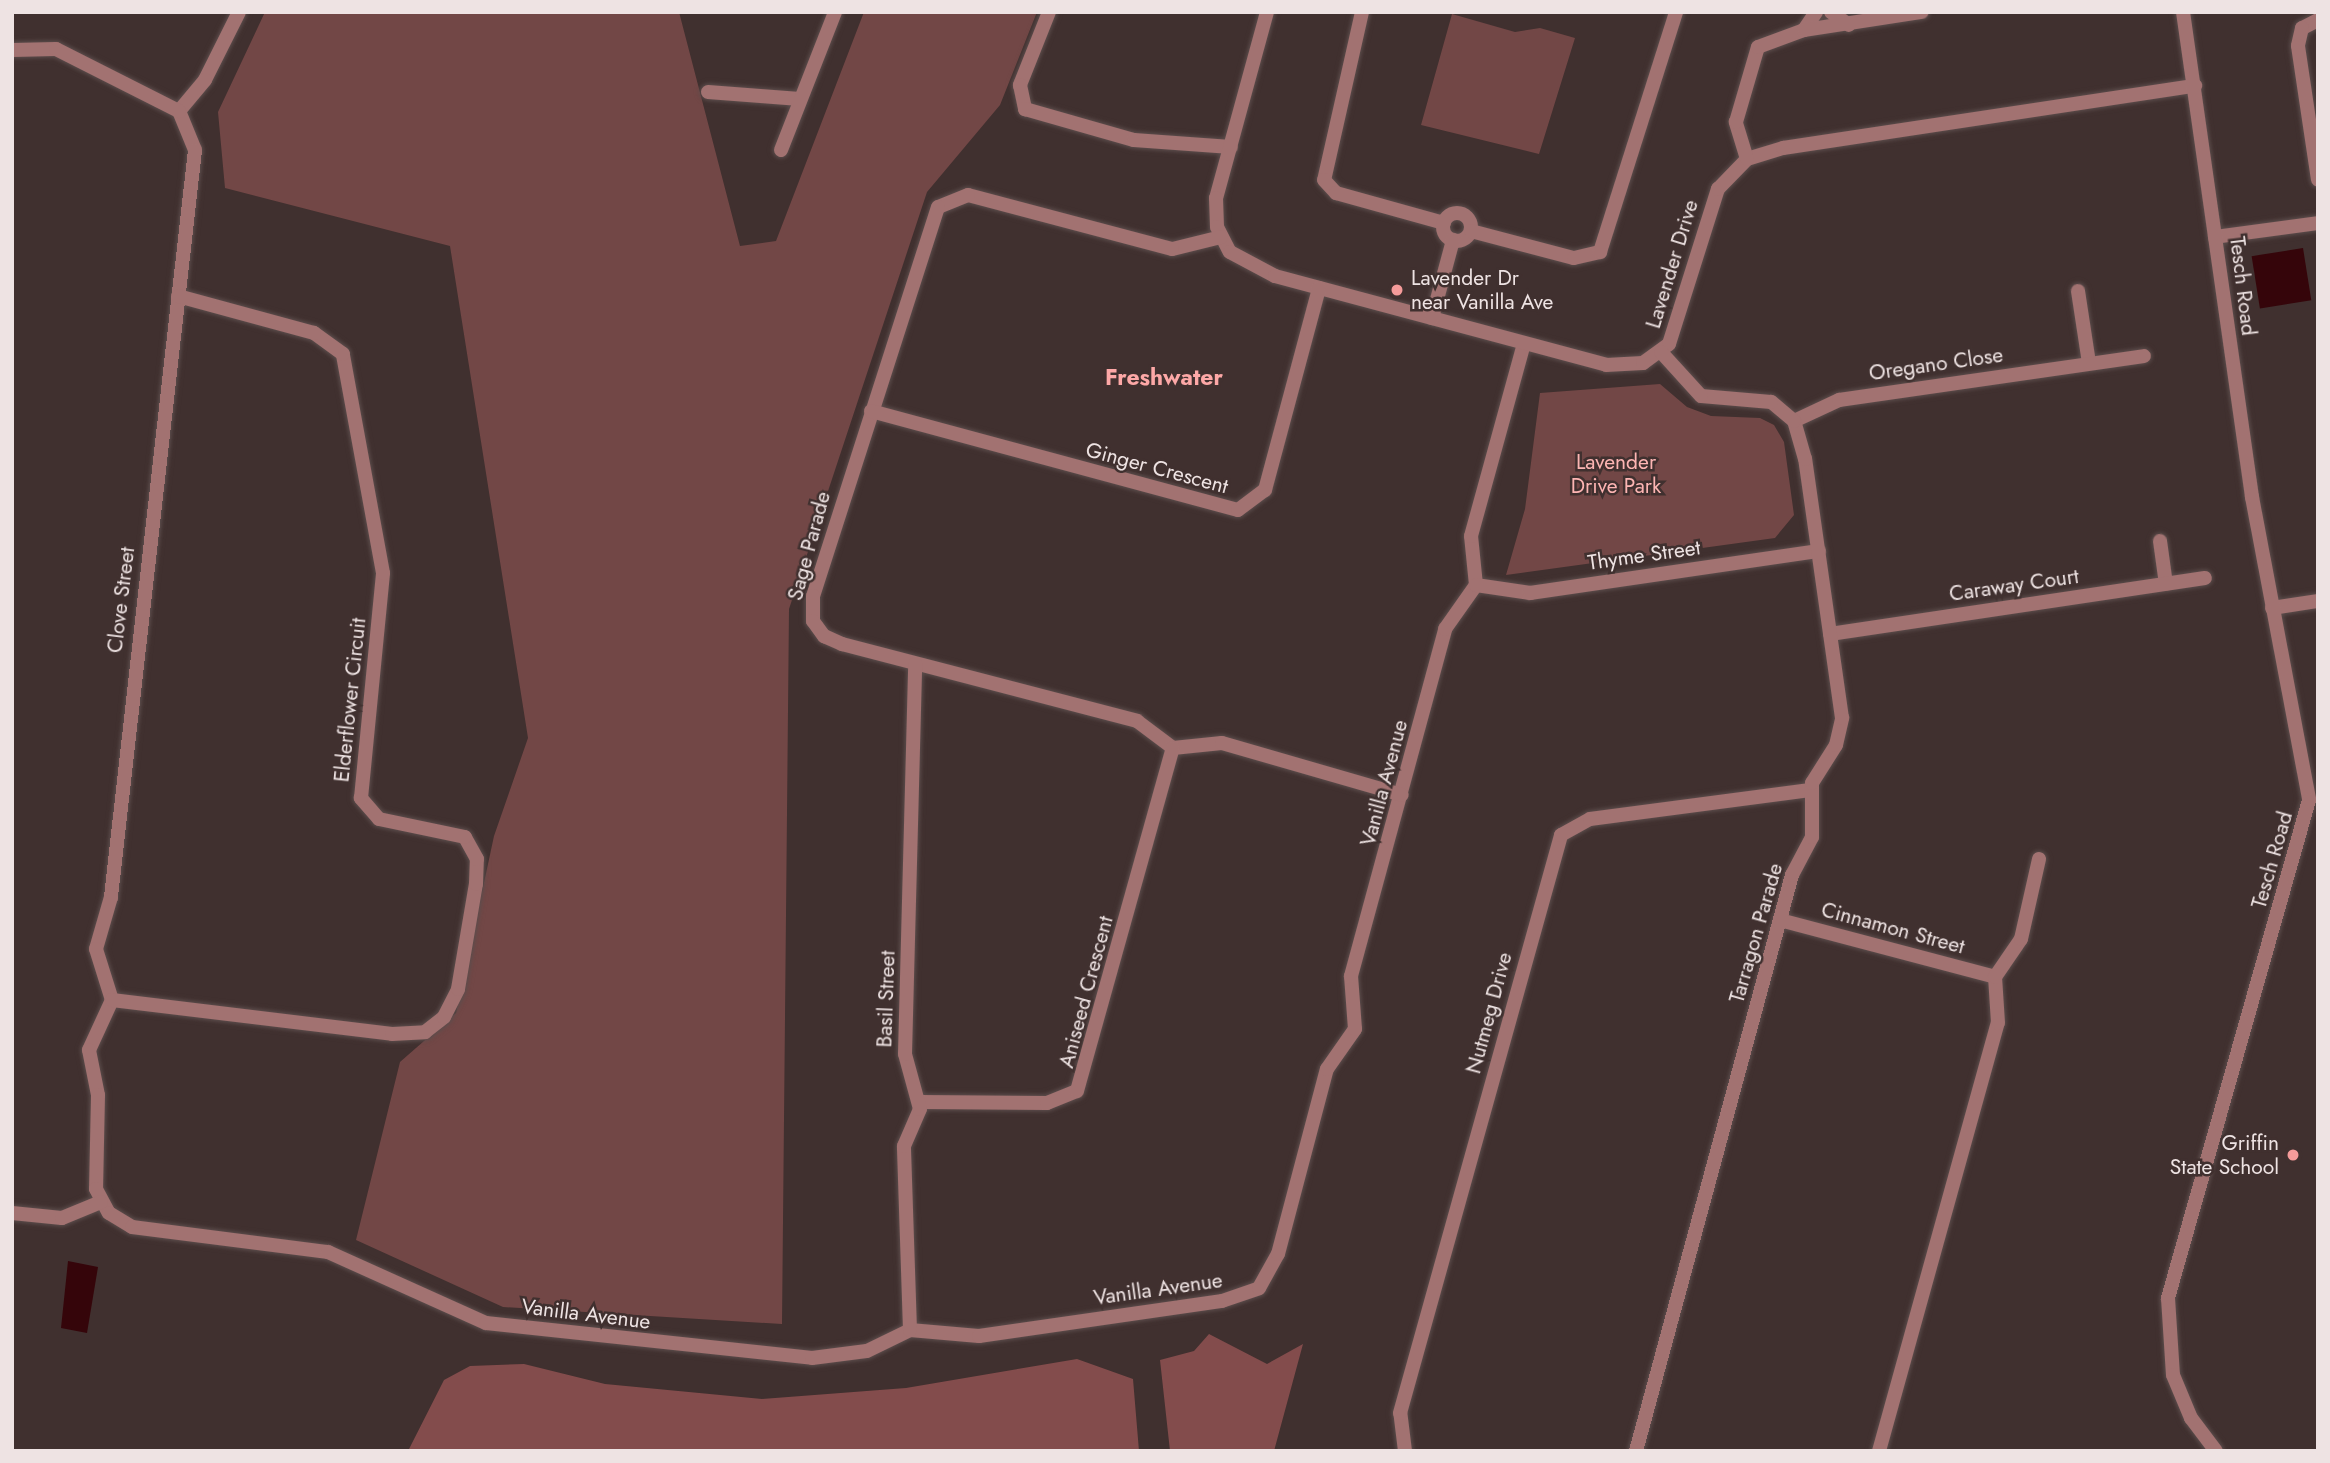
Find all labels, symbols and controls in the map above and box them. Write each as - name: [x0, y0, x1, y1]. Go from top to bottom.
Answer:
- street label: Lavender Drive: [1640, 197, 1704, 331]
- street label: Tesch Road: [2224, 235, 2262, 337]
- place label: Lavender Dr near Vanilla Ave: [1411, 265, 1553, 315]
- marker: Lavender Dr near Vanilla Ave: [1389, 282, 1405, 298]
- street label: Oregano Close: [1867, 342, 2005, 386]
- district label: Freshwater: [1105, 363, 1223, 391]
- street label: Ginger Crescent: [1083, 437, 1231, 499]
- park label: Lavender Drive Park: [1571, 449, 1661, 499]
- street label: Sage Parade: [782, 489, 836, 603]
- street label: Thyme Street: [1586, 535, 1702, 575]
- street label: Clove Street: [102, 546, 140, 654]
- street label: Caraway Court: [1948, 563, 2080, 607]
- street label: Elderflower Circuit: [329, 617, 371, 783]
- street label: Vanilla Avenue: [1355, 717, 1413, 849]
- street label: Tesch Road: [2246, 809, 2298, 911]
- street label: Tarragon Parade: [1724, 860, 1788, 1006]
- street label: Cinnamon Street: [1819, 897, 1967, 959]
- street label: Aniseed Crescent: [1054, 913, 1118, 1071]
- street label: Basil Street: [872, 950, 900, 1048]
- street label: Nutmeg Drive: [1461, 950, 1517, 1076]
- place label: Griffin State School: [2170, 1130, 2279, 1180]
- marker: Griffin State School: [2285, 1147, 2301, 1163]
- street label: Vanilla Avenue: [1092, 1267, 1224, 1311]
- street label: Vanilla Avenue: [520, 1294, 652, 1334]

